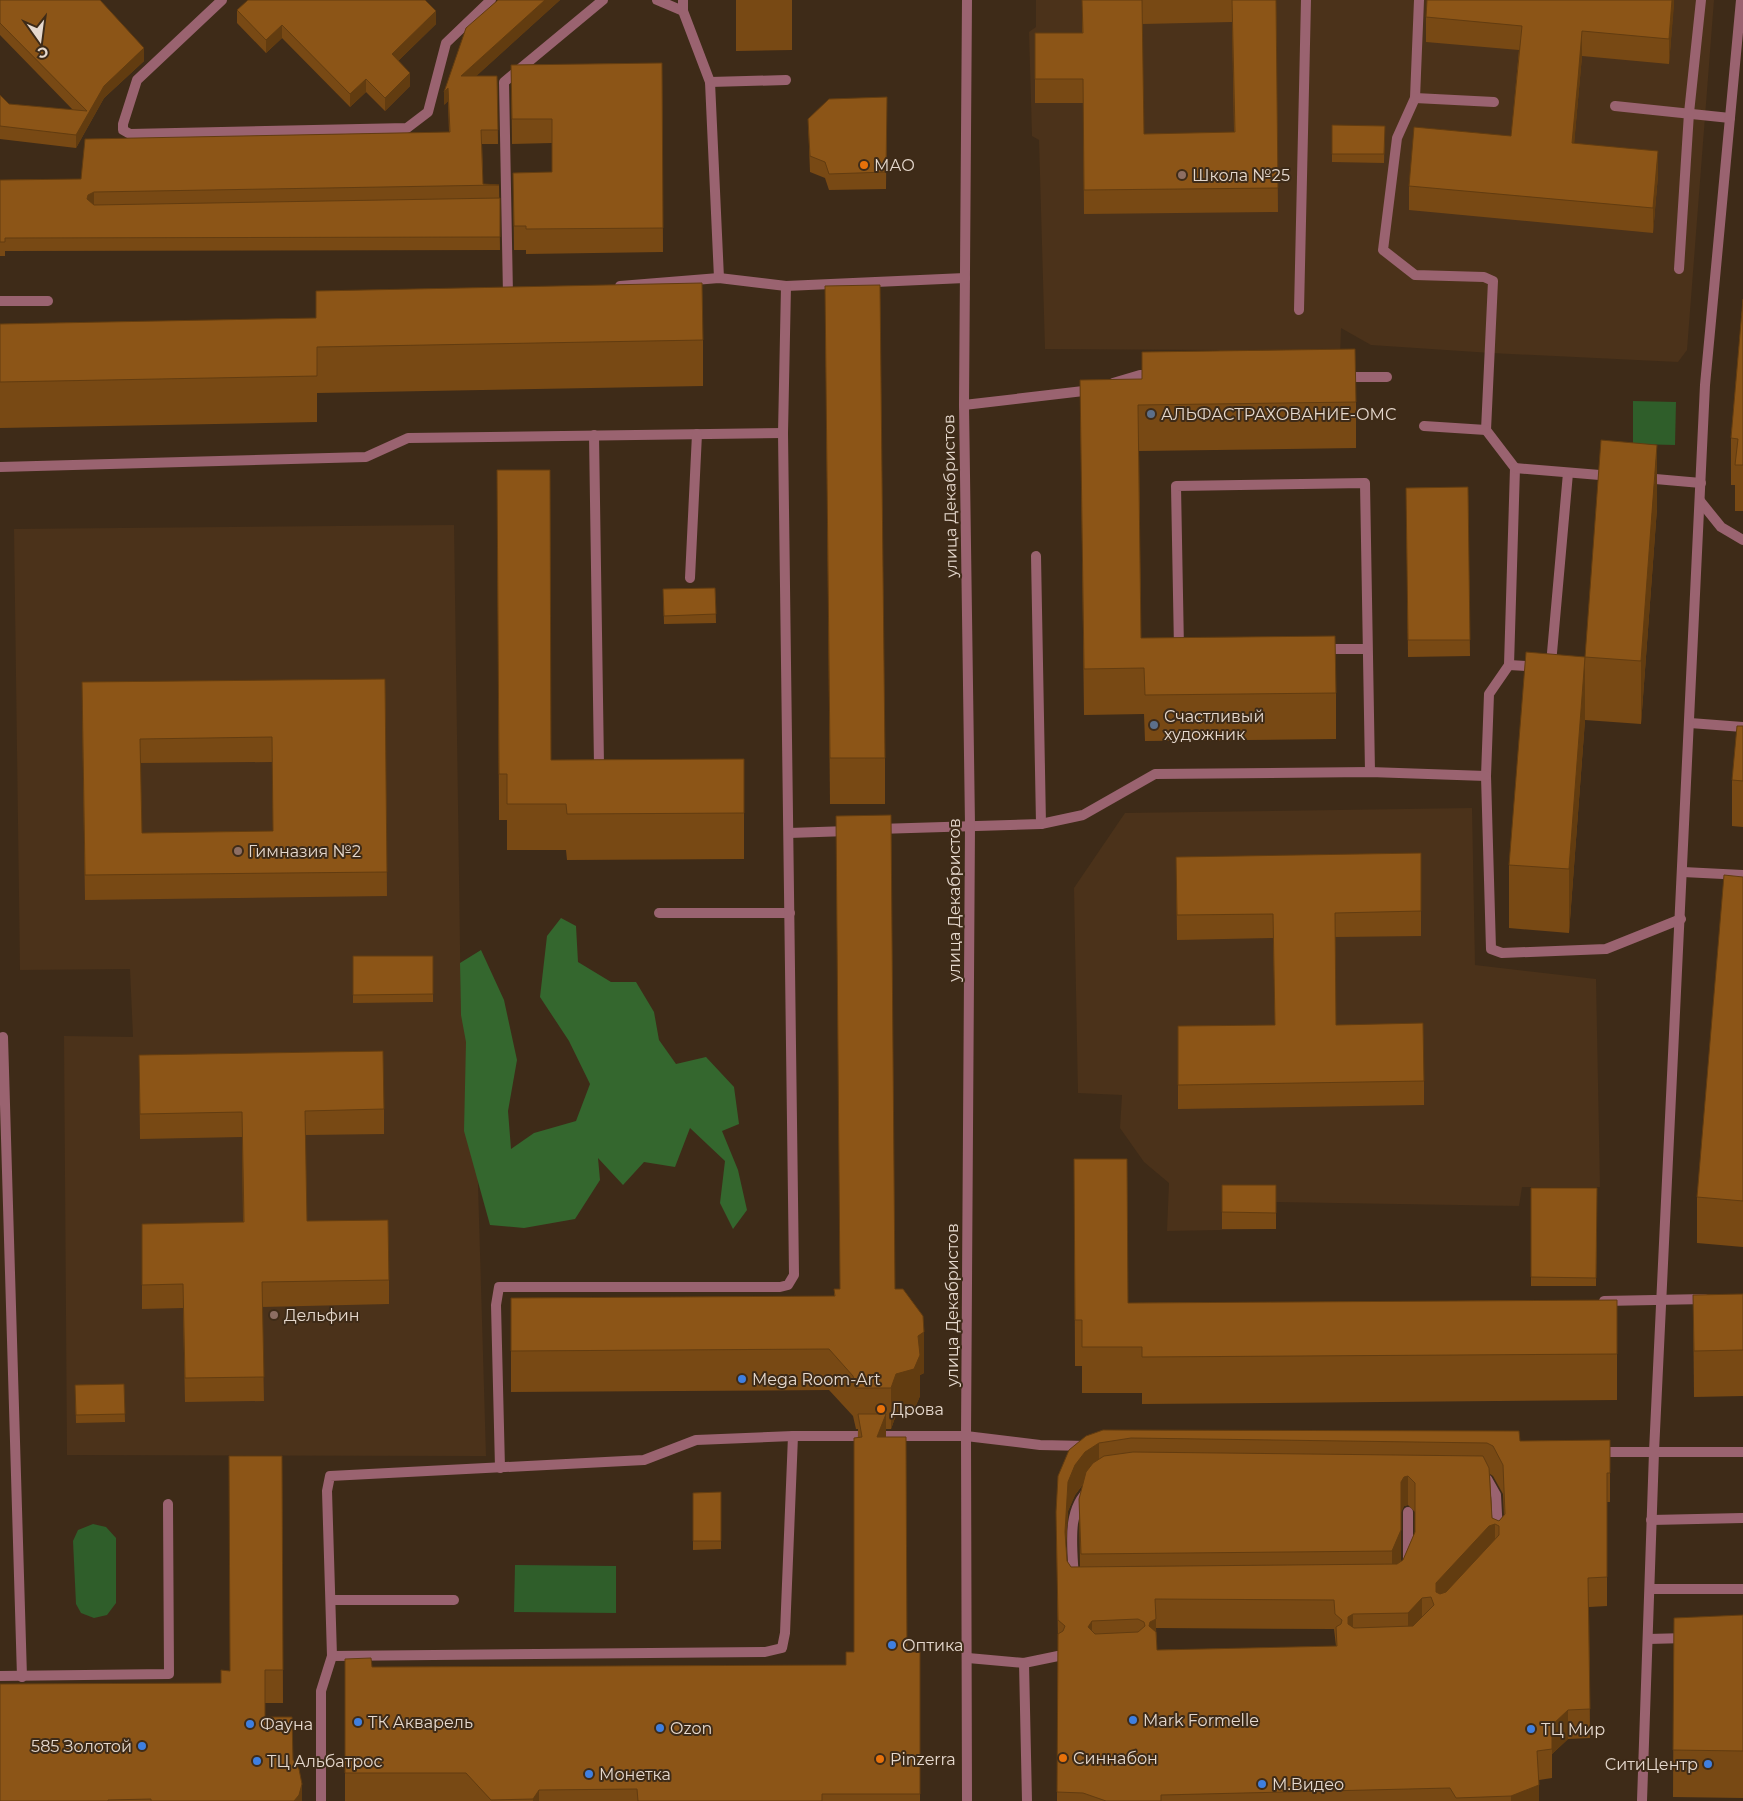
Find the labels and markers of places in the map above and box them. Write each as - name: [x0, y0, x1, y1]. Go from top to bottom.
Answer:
- place label: МАО: [874, 156, 915, 175]
- marker: МАО: [858, 159, 870, 171]
- place label: Школа №25: [1192, 166, 1290, 185]
- marker: Школа №25: [1176, 169, 1188, 181]
- place label: АЛЬФАСТРАХОВАНИЕ-ОМС: [1161, 405, 1396, 424]
- marker: АЛЬФАСТРАХОВАНИЕ-ОМС: [1145, 408, 1157, 420]
- place label: Счастливый художник: [1164, 707, 1264, 744]
- marker: Счастливый художник: [1148, 719, 1160, 731]
- place label: Гимназия №2: [248, 842, 361, 861]
- marker: Гимназия №2: [232, 845, 244, 857]
- place label: Дельфин: [284, 1306, 360, 1325]
- marker: Дельфин: [268, 1309, 280, 1321]
- place label: Mega Room-Art: [752, 1370, 881, 1389]
- marker: Mega Room-Art: [736, 1373, 748, 1385]
- place label: Дрова: [891, 1400, 944, 1419]
- marker: Дрова: [875, 1403, 887, 1415]
- place label: Оптика: [902, 1636, 963, 1655]
- marker: Оптика: [886, 1639, 898, 1651]
- place label: Mark Formelle: [1143, 1711, 1259, 1730]
- place label: ТК Акварель: [368, 1713, 473, 1732]
- marker: Mark Formelle: [1127, 1714, 1139, 1726]
- place label: Фауна: [260, 1715, 313, 1734]
- marker: ТК Акварель: [352, 1716, 364, 1728]
- marker: Фауна: [244, 1718, 256, 1730]
- place label: Ozon: [670, 1719, 712, 1738]
- place label: ТЦ Мир: [1541, 1720, 1605, 1739]
- marker: Ozon: [654, 1722, 666, 1734]
- marker: ТЦ Мир: [1525, 1723, 1537, 1735]
- place label: 585 Золотой: [31, 1737, 132, 1756]
- marker: 585 Золотой: [136, 1740, 148, 1752]
- place label: Синнабон: [1073, 1749, 1158, 1768]
- place label: Pinzerra: [890, 1750, 956, 1769]
- place label: ТЦ Альбатрос: [267, 1752, 382, 1771]
- marker: Синнабон: [1057, 1752, 1069, 1764]
- marker: Pinzerra: [874, 1753, 886, 1765]
- marker: ТЦ Альбатрос: [251, 1755, 263, 1767]
- place label: СитиЦентр: [1605, 1755, 1698, 1774]
- marker: СитиЦентр: [1702, 1758, 1714, 1770]
- place label: Монетка: [599, 1765, 671, 1784]
- marker: Монетка: [583, 1768, 595, 1780]
- place label: М.Видео: [1272, 1775, 1344, 1794]
- marker: М.Видео: [1256, 1778, 1268, 1790]

